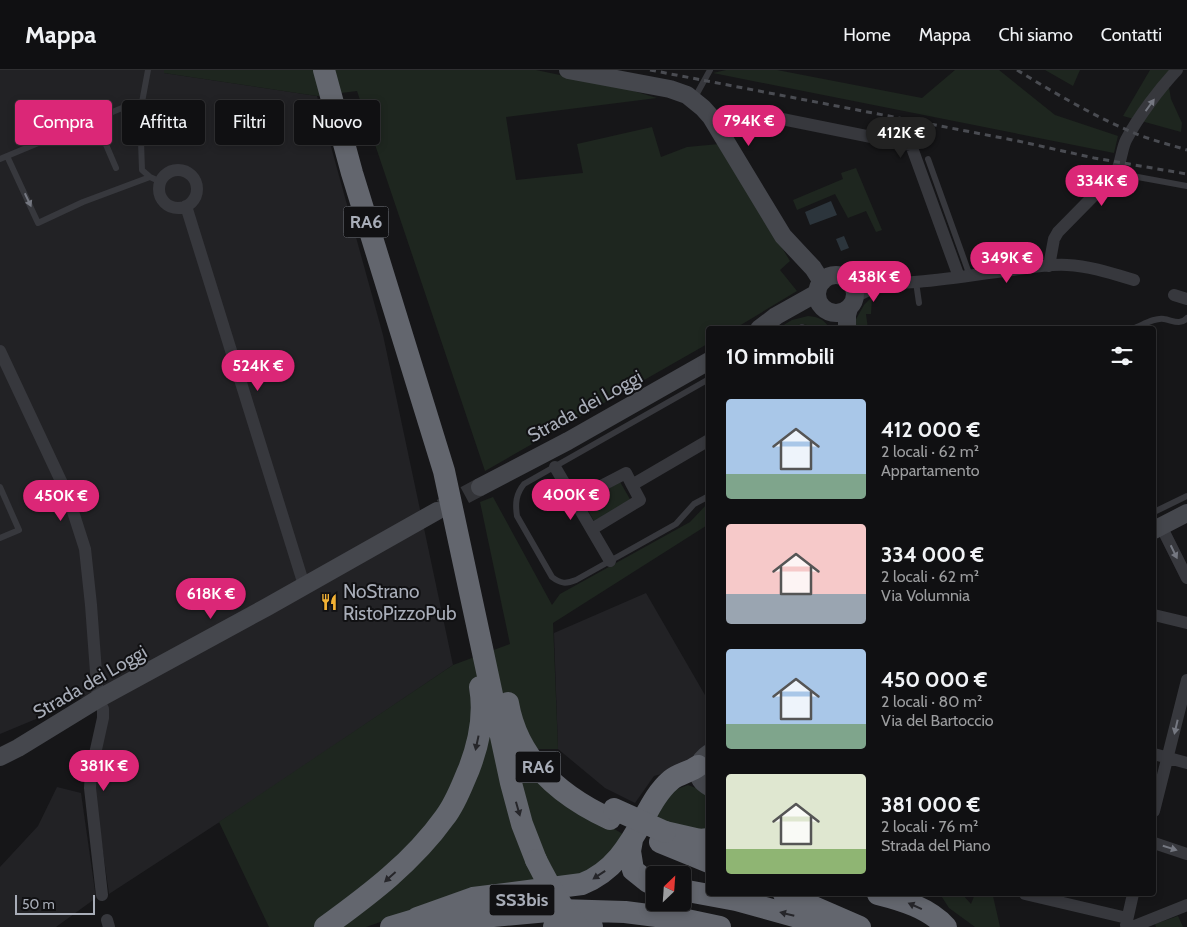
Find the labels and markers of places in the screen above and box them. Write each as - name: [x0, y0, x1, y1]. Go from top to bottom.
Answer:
- pin: 794K €: [708, 104, 790, 147]
- pin: 412K €: [860, 116, 942, 159]
- pin: 334K €: [1061, 164, 1143, 207]
- pin: 349K €: [966, 242, 1048, 284]
- pin: 438K €: [833, 260, 915, 303]
- pin: 524K €: [217, 350, 299, 392]
- pin: 400K €: [530, 478, 612, 521]
- pin: 450K €: [20, 480, 102, 522]
- pin: 618K €: [170, 578, 252, 620]
- place label: NoStrano RistoPizzoPub: [343, 580, 456, 625]
- restaurant icon: NoStrano RistoPizzoPub: [319, 592, 339, 612]
- pin: 381K €: [63, 750, 145, 792]

